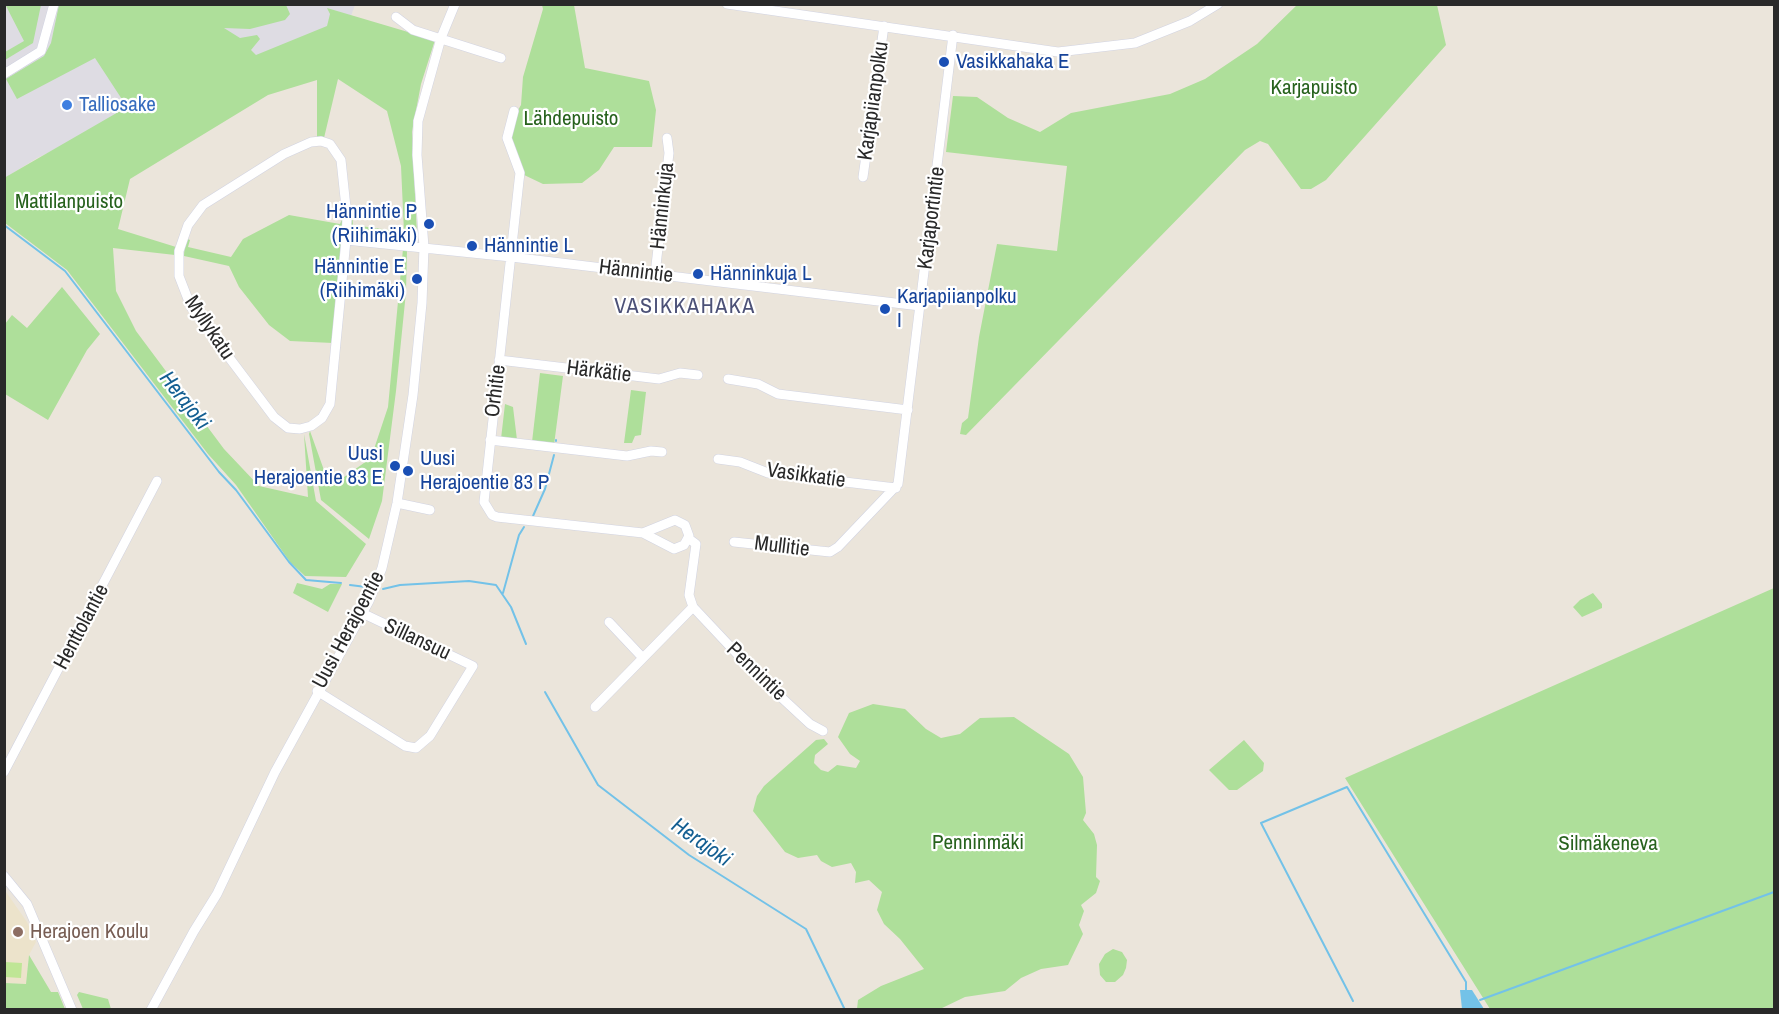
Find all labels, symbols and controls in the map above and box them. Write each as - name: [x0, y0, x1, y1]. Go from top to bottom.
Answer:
- street label: Karjapiianpolku: [853, 40, 895, 162]
- place label: Vasikkahaka E: [956, 49, 1070, 75]
- marker: Vasikkahaka E: [937, 55, 951, 69]
- park label: Karjapuisto: [1270, 75, 1358, 101]
- place label: Talliosake: [79, 92, 156, 118]
- marker: Talliosake: [60, 98, 74, 112]
- park label: Lähdepuisto: [524, 106, 618, 132]
- street label: Hänninkuja: [646, 161, 680, 251]
- street label: Karjaportintie: [913, 165, 951, 271]
- park label: Mattilanpuisto: [15, 189, 123, 215]
- place label: Hännintie P (Riihimäki): [326, 199, 417, 249]
- marker: Hännintie P (Riihimäki): [422, 217, 436, 231]
- place label: Hännintie L: [484, 233, 573, 259]
- marker: Hännintie L: [465, 239, 479, 253]
- place label: Hännintie E (Riihimäki): [314, 254, 405, 304]
- street label: Hännintie: [597, 255, 675, 289]
- place label: Hänninkuja L: [710, 261, 811, 287]
- marker: Hänninkuja L: [691, 267, 705, 281]
- marker: Hännintie E (Riihimäki): [410, 272, 424, 286]
- place label: Karjapiianpolku I: [897, 284, 1017, 334]
- street label: Myllykatu: [178, 291, 240, 365]
- district label: VASIKKAHAKA: [614, 294, 756, 320]
- marker: Karjapiianpolku I: [878, 302, 892, 316]
- street label: Härkätie: [565, 356, 633, 388]
- street label: Orhitie: [480, 363, 512, 419]
- water label: Herajoki: [153, 366, 215, 436]
- place label: Uusi Herajoentie 83 E: [254, 441, 383, 491]
- place label: Uusi Herajoentie 83 P: [420, 446, 549, 496]
- street label: Vasikkatie: [765, 458, 847, 494]
- marker: Uusi Herajoentie 83 E: [388, 459, 402, 473]
- marker: Uusi Herajoentie 83 P: [401, 464, 415, 478]
- street label: Mullitie: [753, 531, 811, 563]
- street label: Uusi Herajoentie: [308, 567, 390, 693]
- street label: Henttolantie: [49, 580, 115, 674]
- street label: Sillansuu: [380, 614, 454, 666]
- street label: Pennintie: [721, 637, 791, 707]
- water label: Herajoki: [666, 813, 736, 873]
- park label: Penninmäki: [932, 830, 1024, 856]
- park label: Silmäkeneva: [1558, 831, 1658, 857]
- place label: Herajoen Koulu: [30, 919, 149, 945]
- marker: Herajoen Koulu: [11, 925, 25, 939]

